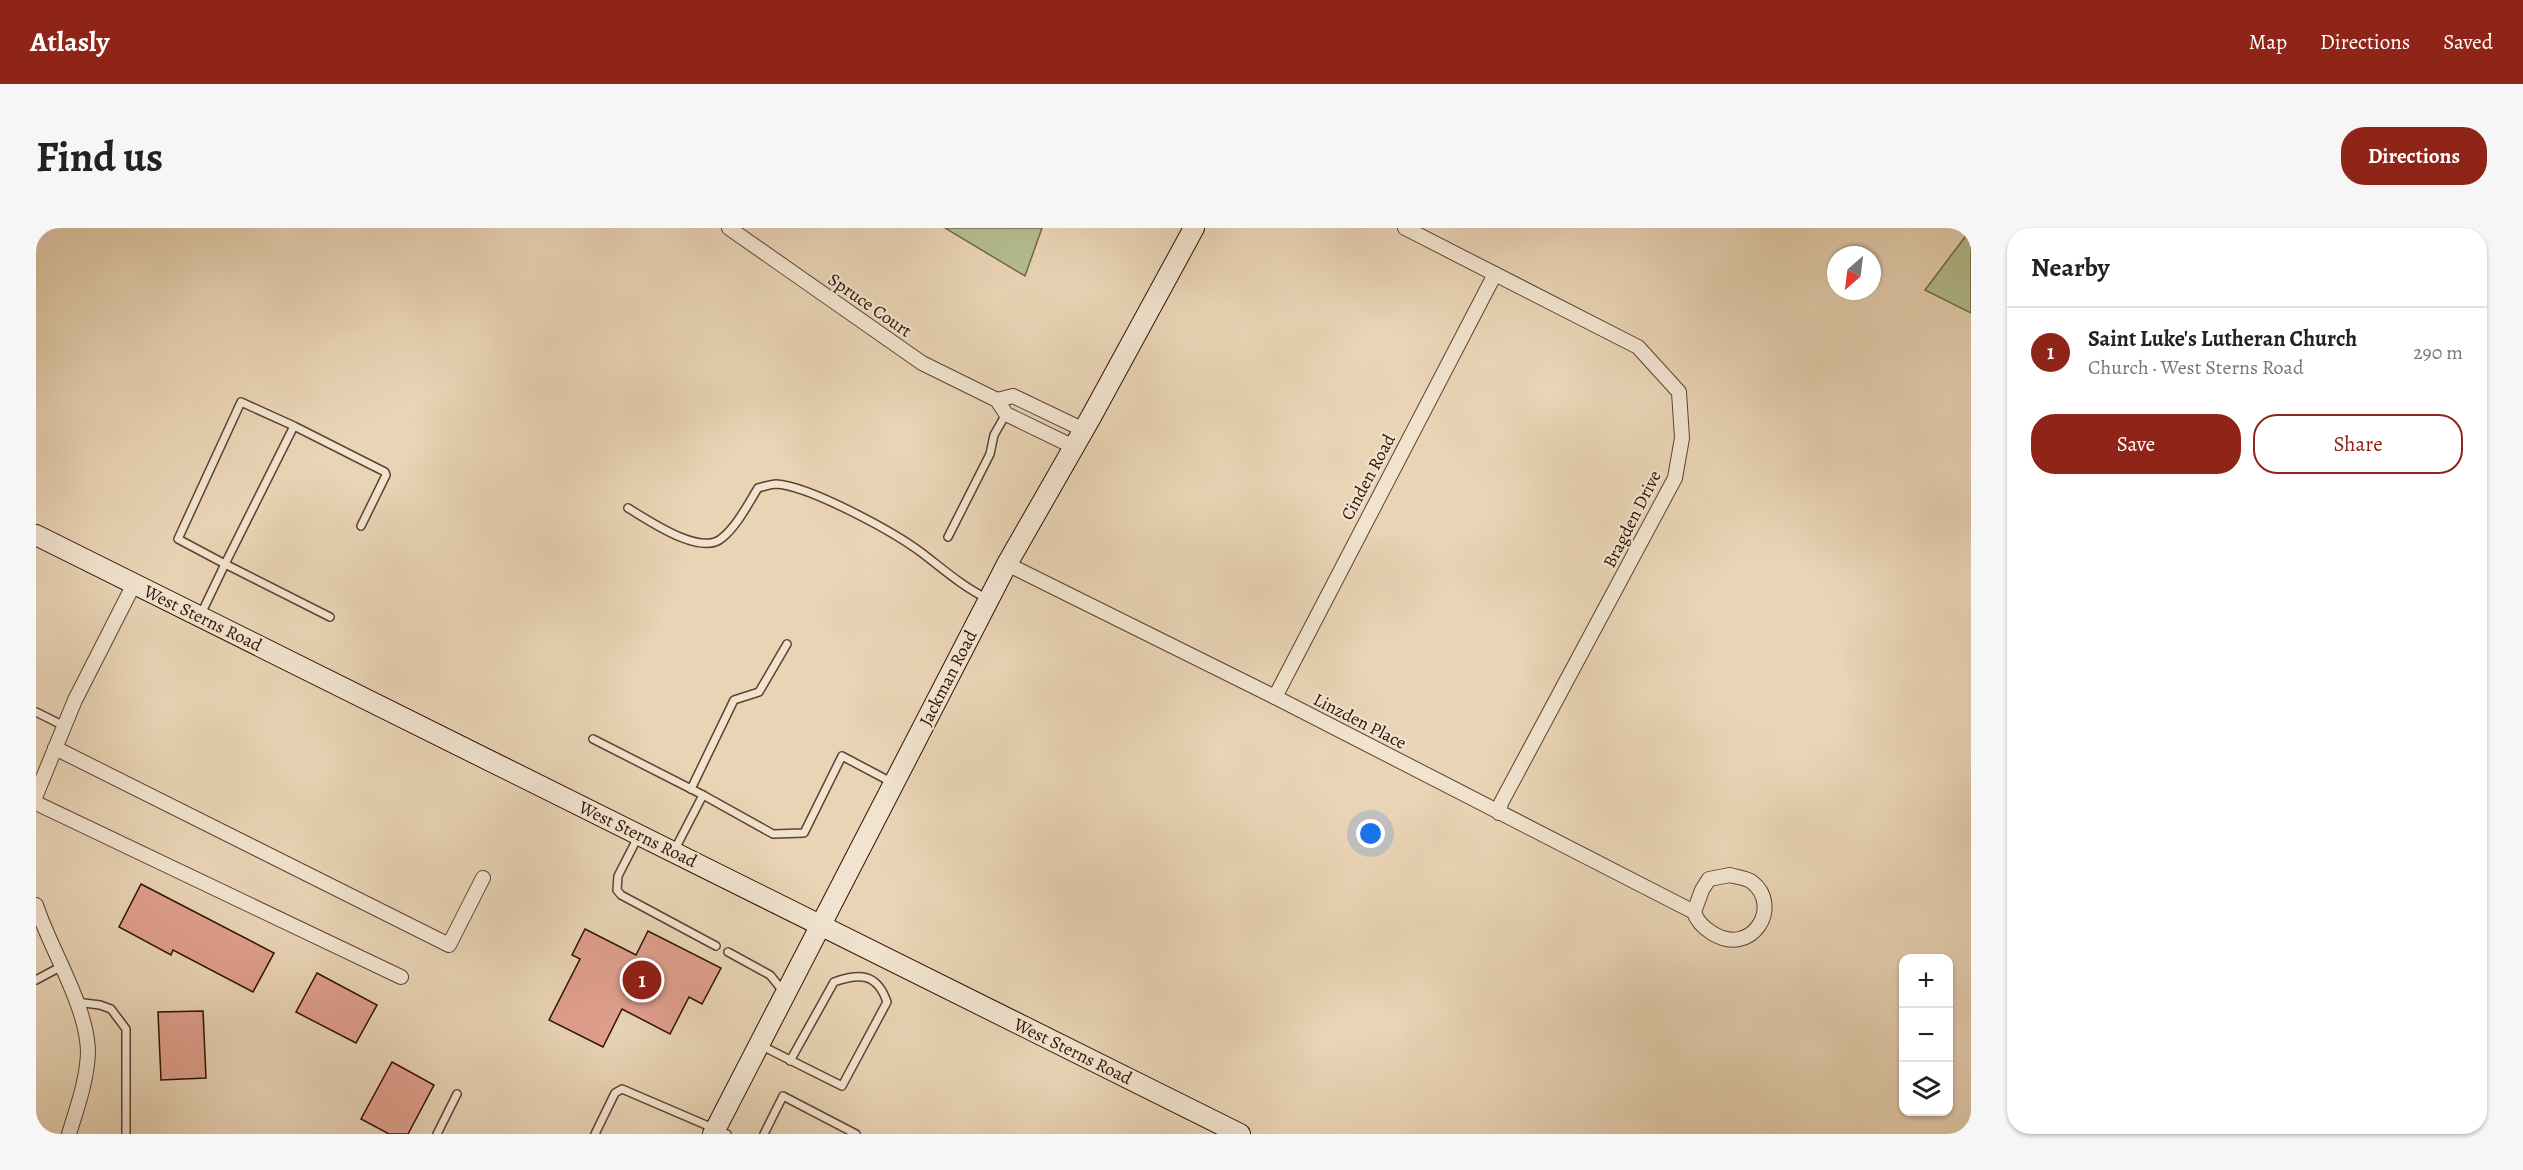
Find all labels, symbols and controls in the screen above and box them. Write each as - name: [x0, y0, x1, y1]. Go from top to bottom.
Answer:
- text: Atlasly: [30, 23, 109, 61]
- text: Map: [2249, 28, 2287, 56]
- text: Directions: [2320, 28, 2410, 56]
- text: Saved: [2443, 28, 2493, 56]
- button: Directions: [2341, 127, 2487, 185]
- text: Find us: [36, 128, 163, 185]
- north arrow: [1827, 246, 1881, 300]
- text: Nearby: [2031, 250, 2110, 285]
- street label: Spruce Court: [823, 267, 917, 343]
- text: Saint Luke's Lutheran Church: [2088, 324, 2357, 354]
- text: 1: [2047, 339, 2054, 366]
- text: 290 m: [2413, 339, 2463, 366]
- text: Church · West Sterns Road: [2088, 354, 2304, 381]
- button: Save: [2031, 414, 2241, 474]
- button: Share: [2253, 414, 2463, 474]
- street label: Cinden Road: [1335, 429, 1401, 524]
- street label: Bragden Drive: [1597, 466, 1667, 572]
- street label: West Sterns Road: [139, 579, 266, 657]
- street label: Jackman Road: [914, 626, 983, 730]
- street label: Linzden Place: [1309, 687, 1411, 755]
- street label: West Sterns Road: [574, 795, 701, 873]
- your location: [1356, 819, 1385, 848]
- map controls: [1899, 954, 1953, 1116]
- button: +: [1899, 954, 1953, 1008]
- pin: 1: [622, 958, 662, 1002]
- button: −: [1899, 1008, 1953, 1062]
- street label: West Sterns Road: [1009, 1012, 1136, 1090]
- button: layers: [1899, 1062, 1953, 1116]

